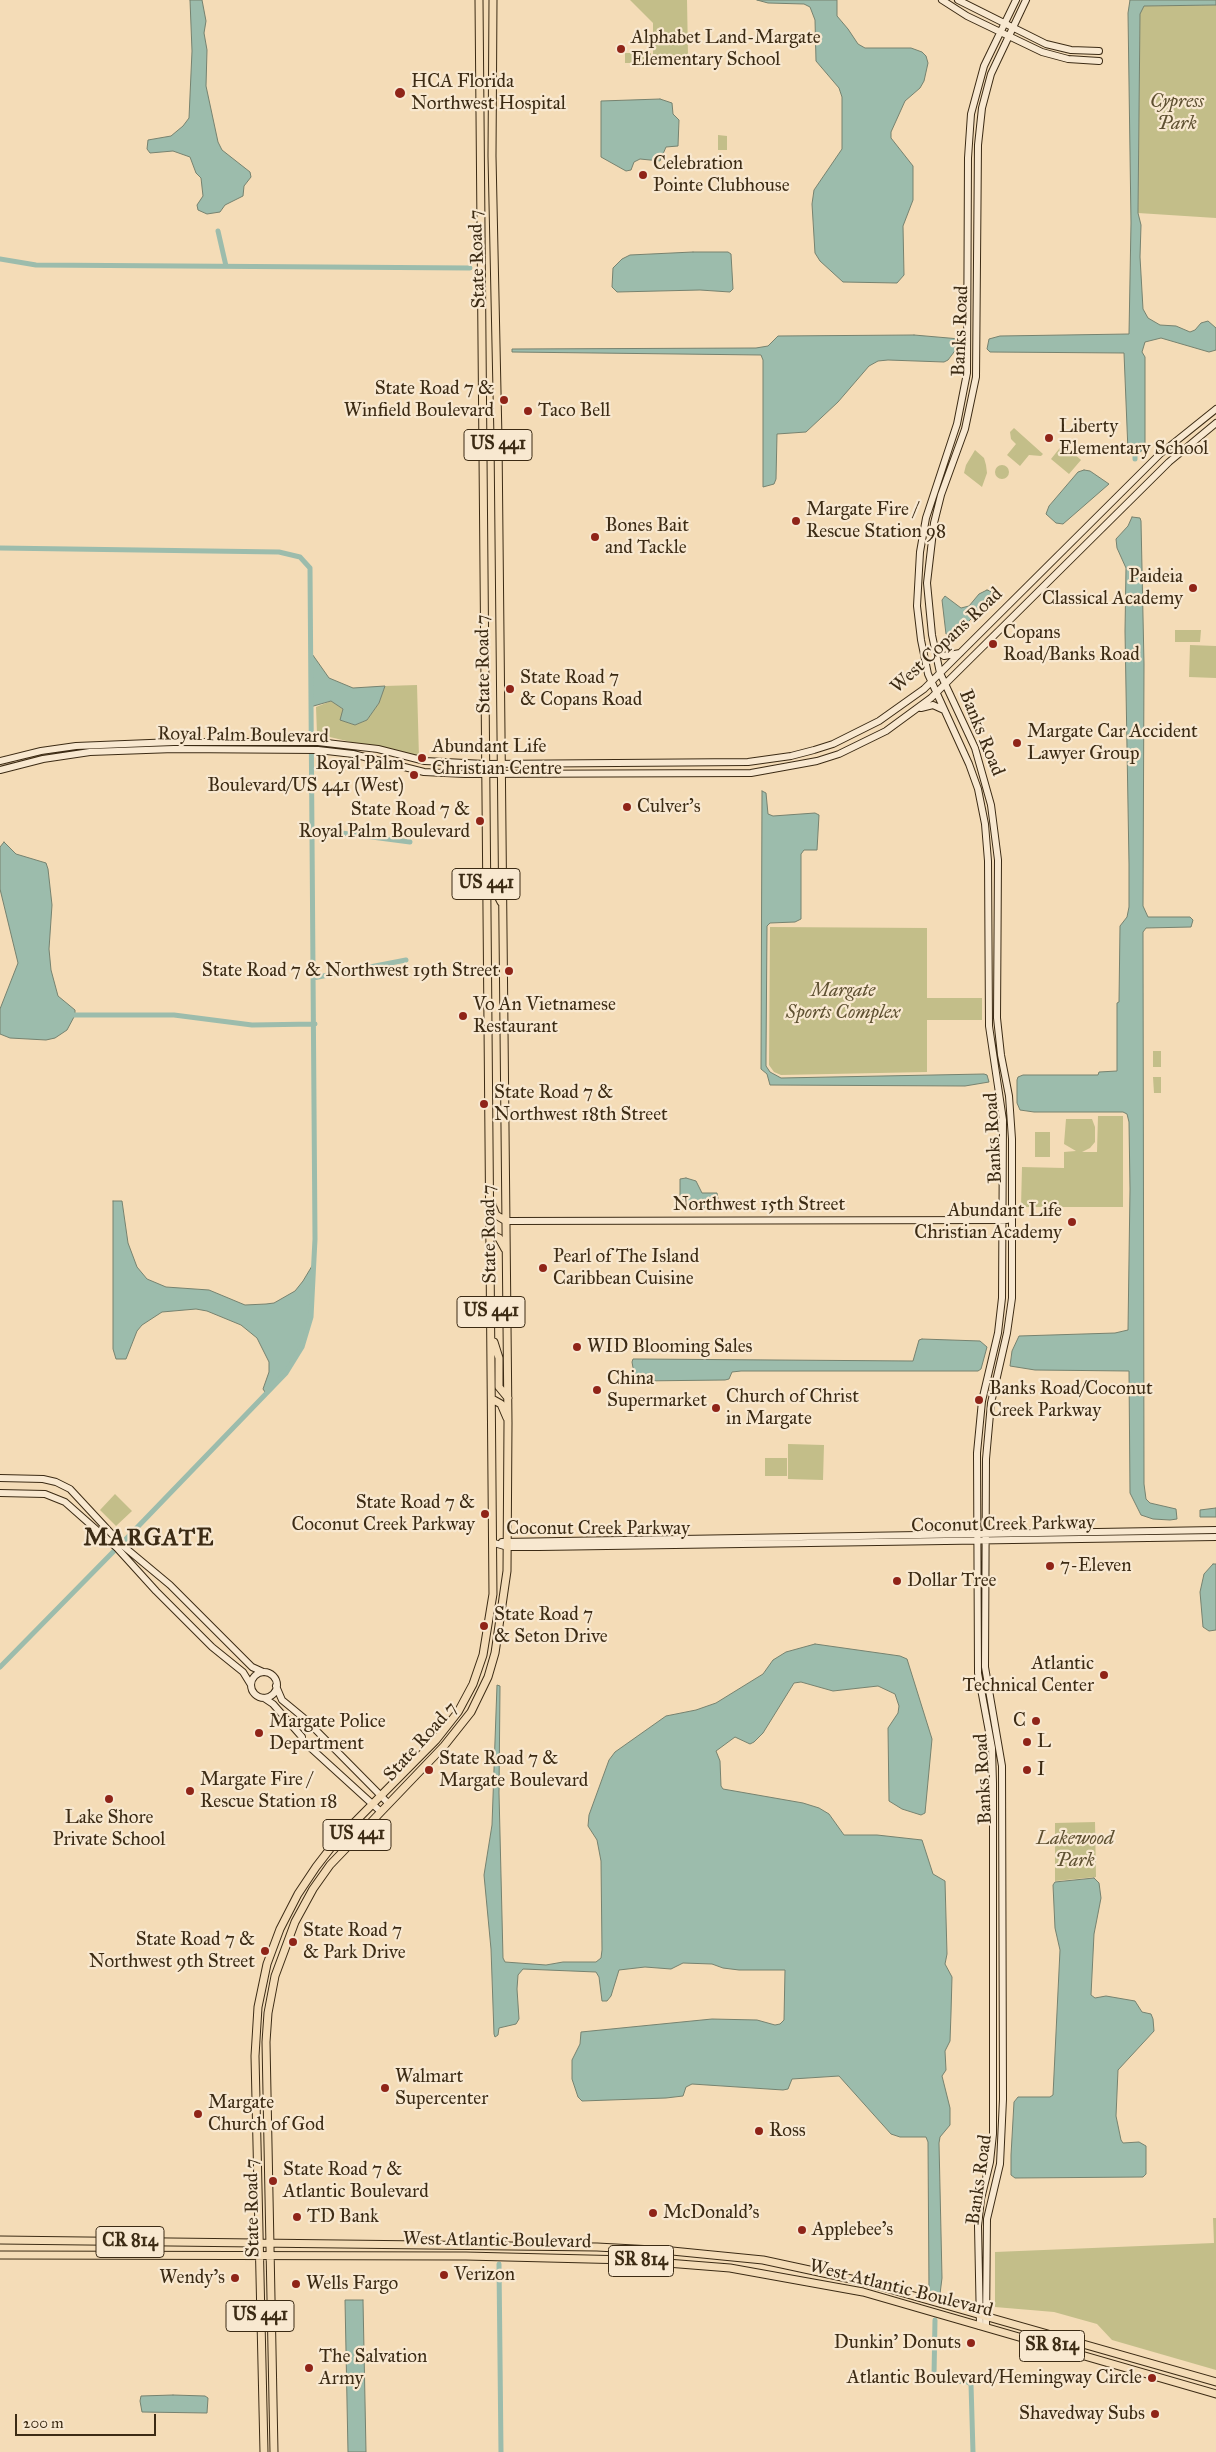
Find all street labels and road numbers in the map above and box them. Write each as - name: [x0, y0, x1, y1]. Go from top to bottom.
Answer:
- street label: State Road 7: [465, 209, 491, 309]
- street label: Banks Road: [948, 285, 974, 377]
- road number: US 441: [464, 430, 532, 460]
- street label: West Copans Road: [886, 583, 1008, 699]
- street label: State Road 7: [472, 614, 496, 714]
- street label: Banks Road: [953, 686, 1009, 780]
- street label: Royal Palm Boulevard: [157, 723, 329, 749]
- road number: US 441: [452, 869, 520, 900]
- street label: Banks Road: [980, 1092, 1008, 1184]
- street label: State Road 7: [478, 1184, 502, 1284]
- street label: Northwest 15th Street: [673, 1194, 845, 1216]
- road number: US 441: [457, 1296, 525, 1328]
- street label: Coconut Creek Parkway: [911, 1512, 1095, 1538]
- street label: Coconut Creek Parkway: [506, 1518, 690, 1540]
- street label: State Road 7: [379, 1698, 463, 1786]
- street label: Banks Road: [970, 1733, 998, 1825]
- road number: US 441: [323, 1820, 391, 1850]
- street label: Banks Road: [962, 2133, 998, 2227]
- street label: State Road 7: [241, 2158, 265, 2258]
- road number: CR 814: [96, 2226, 164, 2258]
- street label: West Atlantic Boulevard: [403, 2228, 591, 2254]
- road number: SR 814: [608, 2246, 674, 2276]
- street label: West Atlantic Boulevard: [807, 2255, 995, 2323]
- road number: US 441: [226, 2300, 294, 2332]
- road number: SR 814: [1020, 2330, 1084, 2362]

